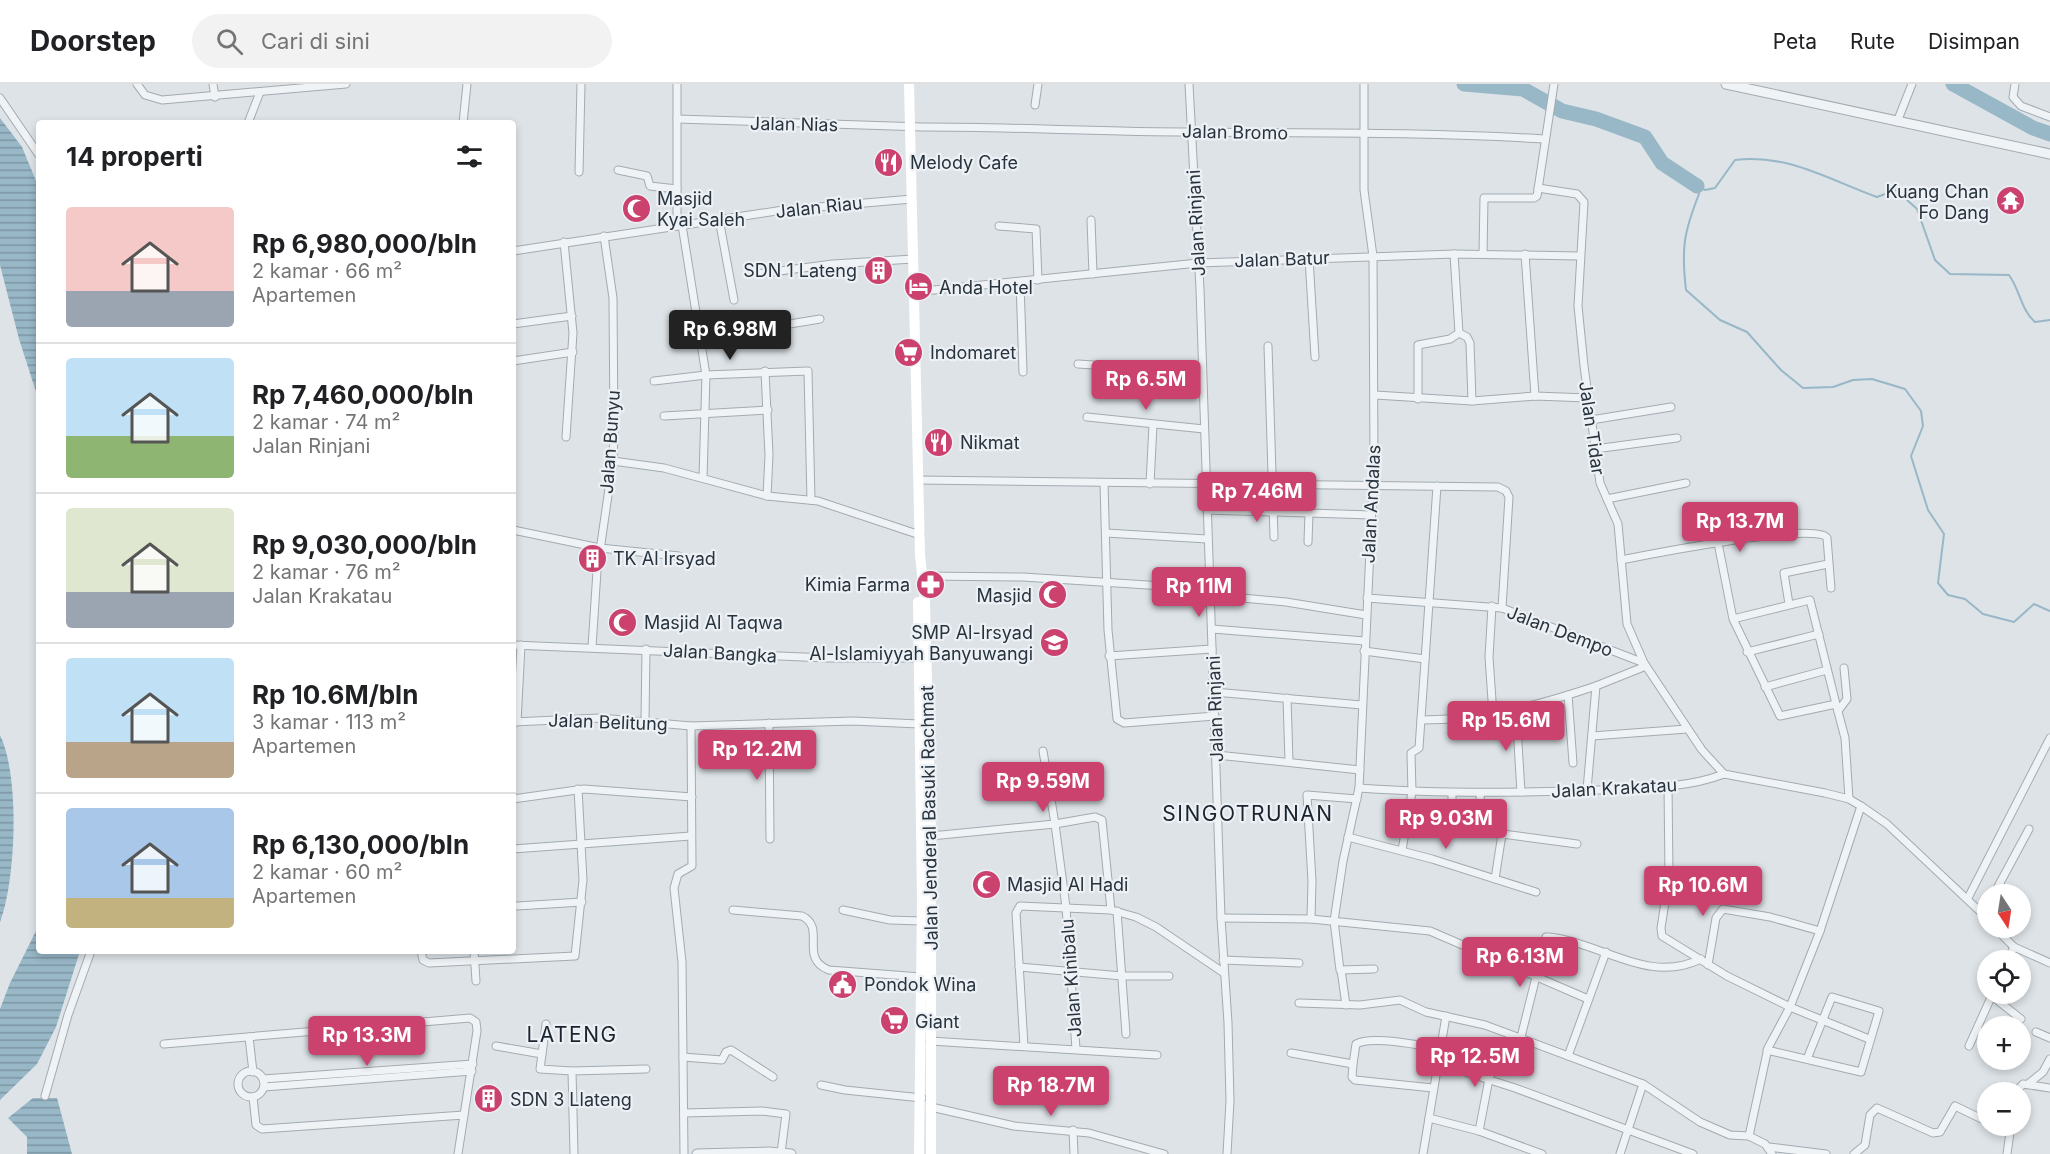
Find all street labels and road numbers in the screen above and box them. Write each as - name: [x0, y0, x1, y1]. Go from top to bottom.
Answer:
- street label: Jalan Nias: [750, 113, 838, 135]
- street label: Jalan Bromo: [1182, 121, 1288, 143]
- street label: Jalan Rinjani: [1183, 169, 1209, 277]
- street label: Jalan Riau: [775, 192, 863, 222]
- street label: Jalan Batur: [1234, 247, 1330, 271]
- street label: Jalan Tidar: [1575, 380, 1609, 476]
- street label: Jalan Bunyu: [596, 389, 624, 495]
- street label: Jalan Andalas: [1357, 444, 1385, 564]
- street label: Jalan Dempo: [1504, 601, 1616, 661]
- street label: Jalan Bangka: [662, 640, 778, 666]
- street label: Jalan Rinjani: [1203, 655, 1227, 763]
- street label: Jalan Jenderal Basuki Rachmat: [916, 685, 942, 951]
- street label: Jalan Belitung: [548, 709, 668, 735]
- street label: Jalan Krakatau: [1550, 774, 1678, 802]
- street label: Jalan Kinibalu: [1056, 918, 1086, 1038]

